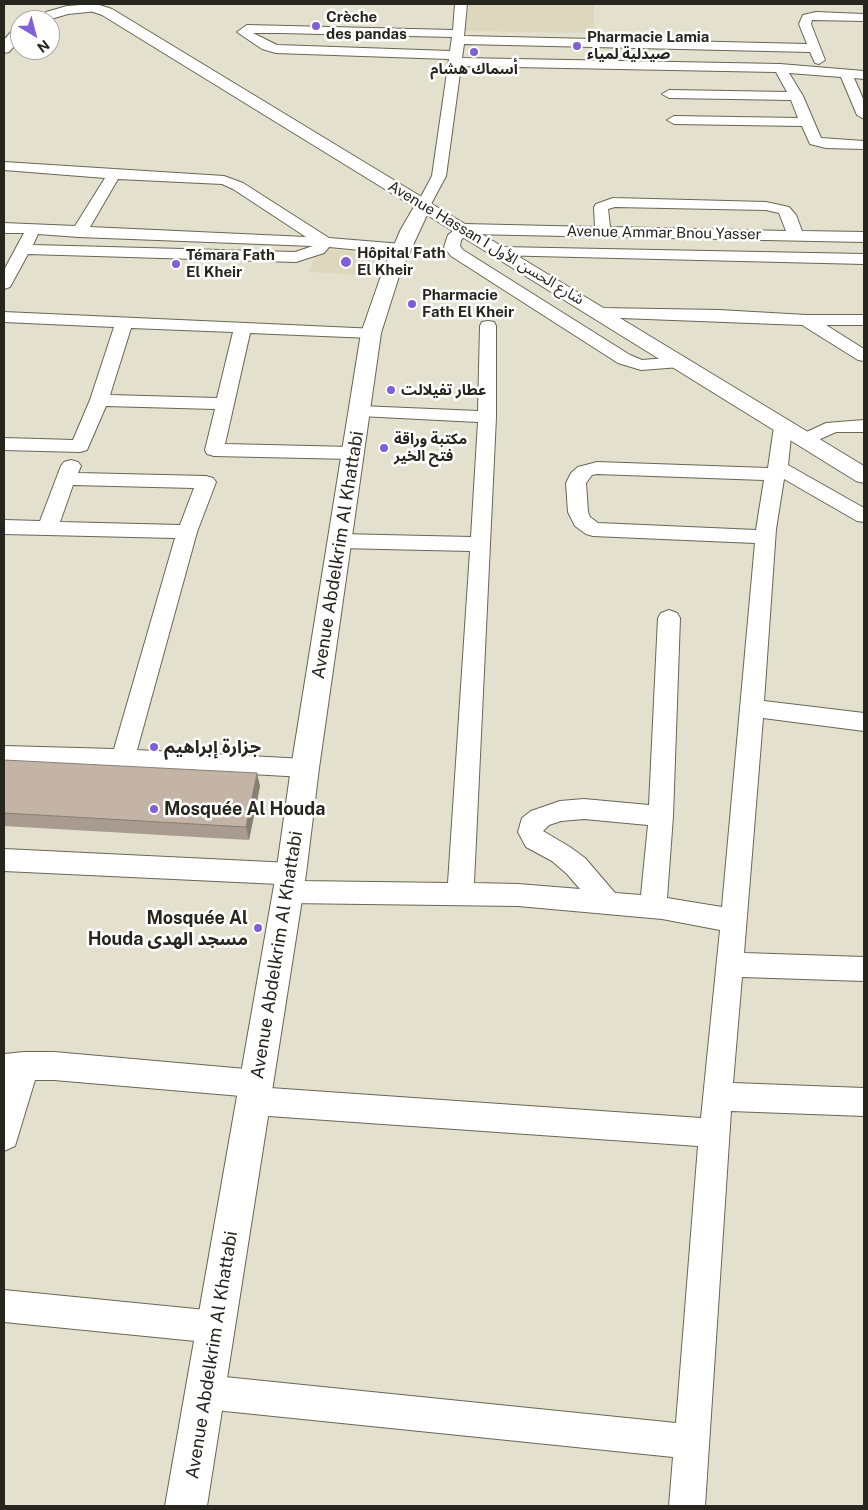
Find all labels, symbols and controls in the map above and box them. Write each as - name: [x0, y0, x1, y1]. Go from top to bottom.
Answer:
- place label: Crèche des pandas: [326, 8, 407, 43]
- north arrow: [10, 10, 60, 60]
- marker: Crèche des pandas: [310, 20, 322, 32]
- place label: Pharmacie Lamia صيدلية لمياء: [587, 28, 709, 63]
- text: N: [34, 36, 53, 56]
- marker: Pharmacie Lamia صيدلية لمياء: [571, 40, 583, 52]
- marker: أسماك هشام: [468, 46, 480, 58]
- place label: أسماك هشام: [430, 60, 518, 78]
- street label: Avenue Hassan I شارع الحسن الأول: [385, 177, 587, 309]
- street label: Avenue Ammar Bnou Yasser: [566, 222, 762, 244]
- place label: Hôpital Fath El Kheir: [357, 244, 446, 279]
- place label: Témara Fath El Kheir: [186, 246, 275, 281]
- marker: Hôpital Fath El Kheir: [339, 255, 353, 269]
- marker: Témara Fath El Kheir: [170, 258, 182, 270]
- place label: Pharmacie Fath El Kheir: [422, 286, 514, 321]
- marker: Pharmacie Fath El Kheir: [406, 298, 418, 310]
- place label: عطار تفيلالت: [401, 381, 486, 399]
- marker: عطار تفيلالت: [385, 384, 397, 396]
- street label: Avenue Abdelkrim Al Khattabi: [308, 430, 368, 680]
- place label: مكتبة وراقة فتح الخير: [394, 430, 467, 465]
- marker: مكتبة وراقة فتح الخير: [378, 442, 390, 454]
- place label: جزارة إبراهيم: [164, 736, 261, 758]
- marker: جزارة إبراهيم: [148, 741, 160, 753]
- place label: Mosquée Al Houda: [164, 798, 325, 820]
- marker: Mosquée Al Houda: [148, 803, 160, 815]
- street label: Avenue Abdelkrim Al Khattabi: [247, 830, 307, 1080]
- place label: Mosquée Al Houda مسجد الهدى: [88, 907, 248, 950]
- marker: Mosquée Al Houda مسجد الهدى: [252, 922, 264, 934]
- street label: Avenue Abdelkrim Al Khattabi: [182, 1230, 242, 1480]

